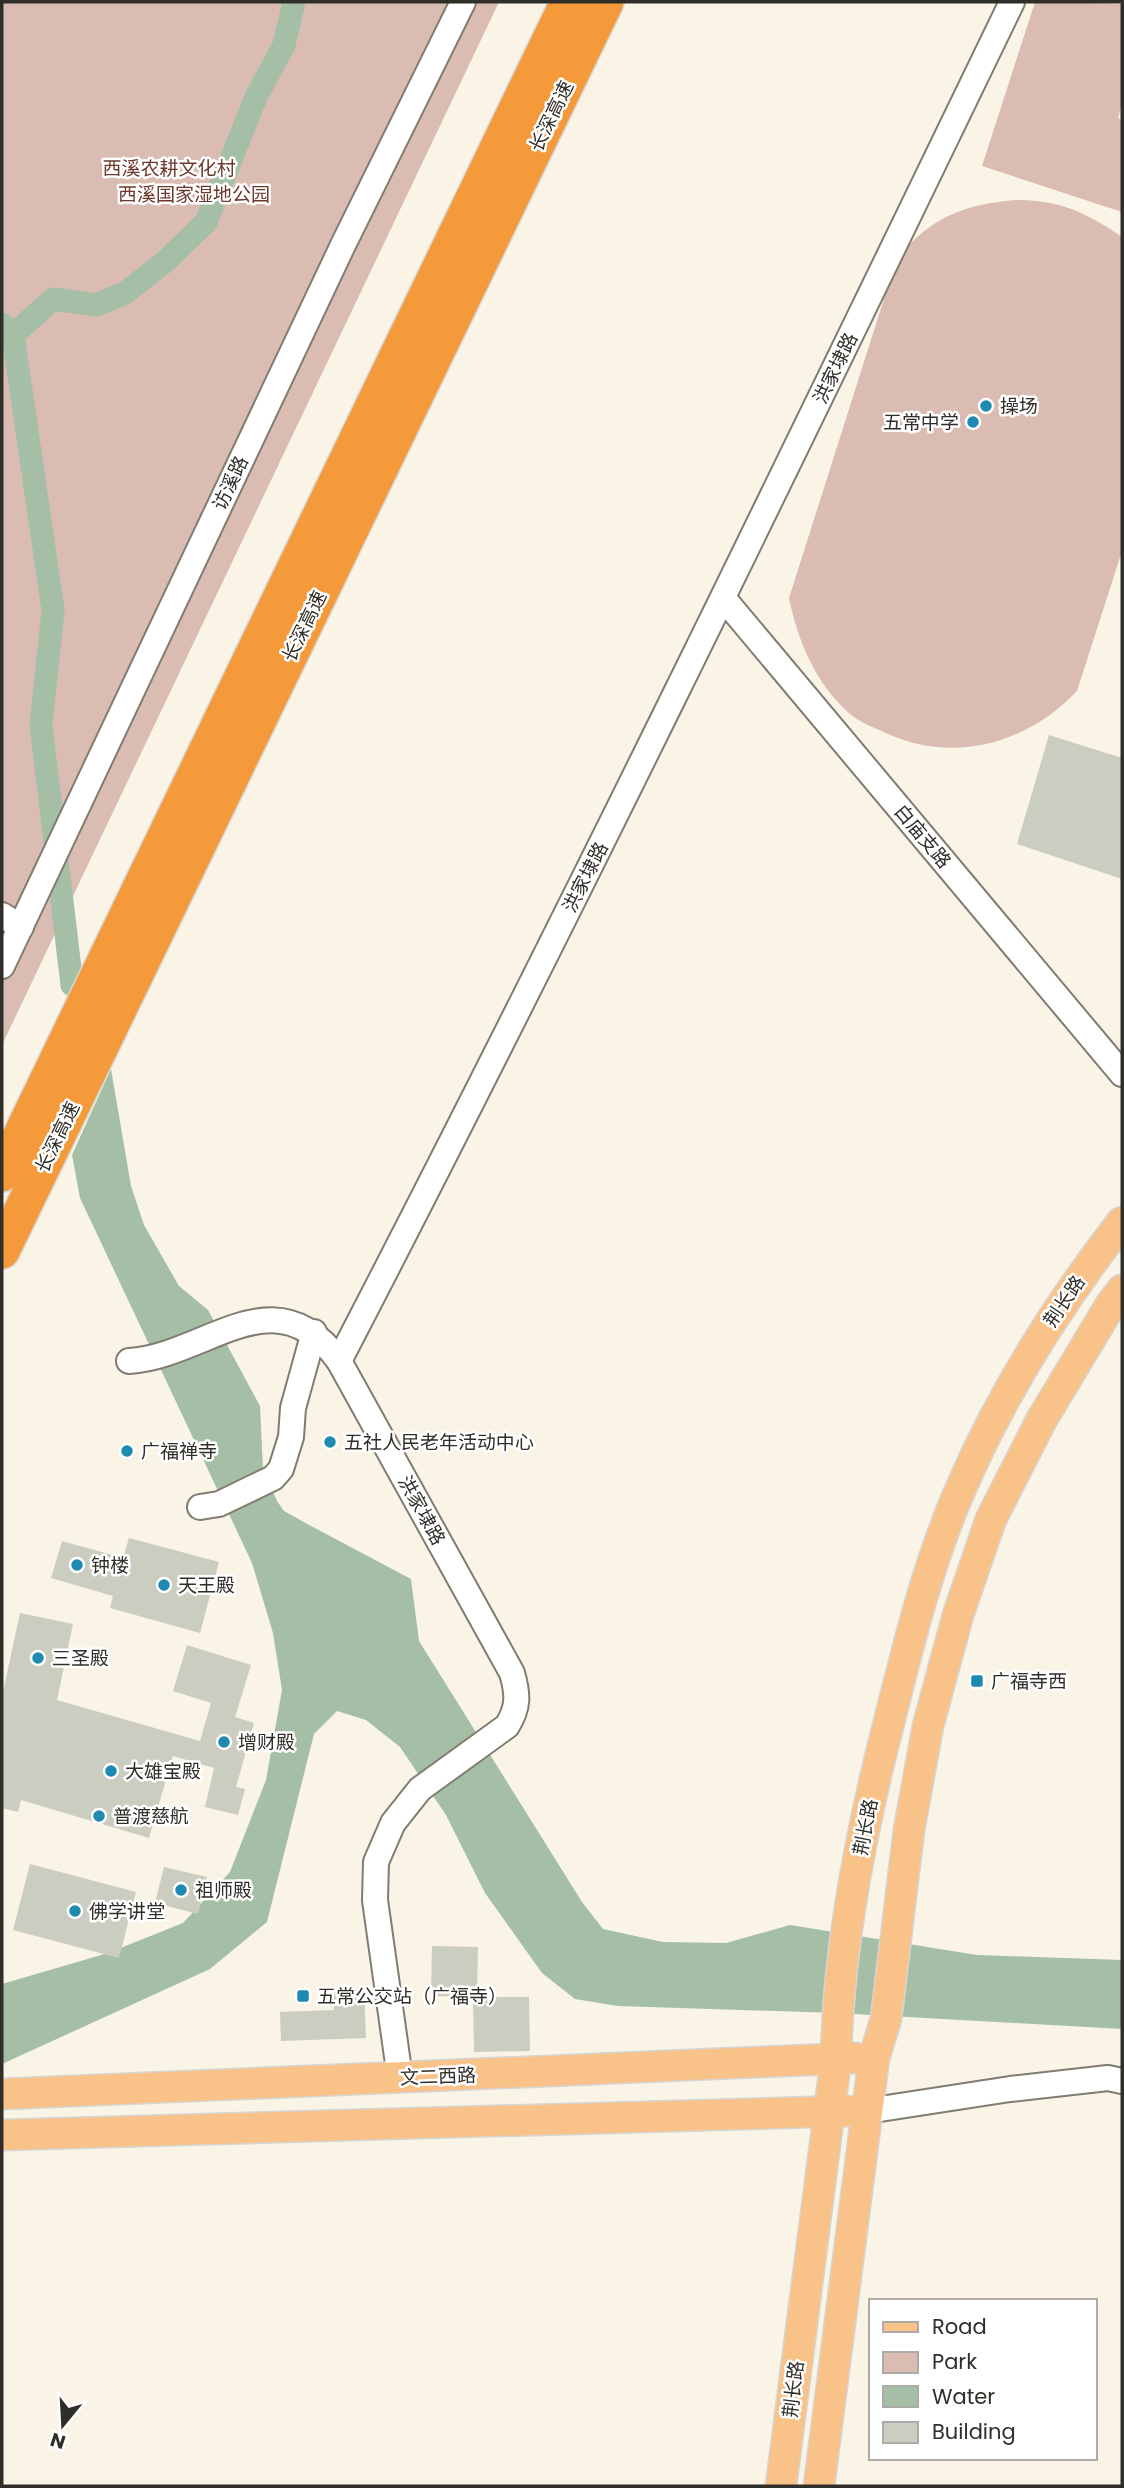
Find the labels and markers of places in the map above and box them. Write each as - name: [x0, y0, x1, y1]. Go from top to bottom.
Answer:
- place label: 操场: [1000, 393, 1038, 420]
- marker: 操场: [978, 398, 994, 414]
- place label: 五常中学: [883, 409, 959, 436]
- marker: 五常中学: [965, 414, 981, 430]
- place label: 五社人民老年活动中心: [344, 1429, 534, 1456]
- marker: 五社人民老年活动中心: [322, 1434, 338, 1450]
- place label: 广福禅寺: [141, 1438, 217, 1465]
- marker: 广福禅寺: [119, 1443, 135, 1459]
- place label: 钟楼: [91, 1552, 129, 1579]
- marker: 钟楼: [69, 1557, 85, 1573]
- place label: 天王殿: [178, 1572, 235, 1599]
- marker: 天王殿: [156, 1577, 172, 1593]
- place label: 三圣殿: [52, 1645, 109, 1672]
- marker: 三圣殿: [30, 1650, 46, 1666]
- place label: 广福寺西: [991, 1668, 1067, 1695]
- marker: 广福寺西: [969, 1673, 985, 1689]
- place label: 增财殿: [238, 1729, 295, 1756]
- marker: 增财殿: [216, 1734, 232, 1750]
- place label: 大雄宝殿: [125, 1758, 201, 1785]
- marker: 大雄宝殿: [103, 1763, 119, 1779]
- place label: 普渡慈航: [113, 1803, 189, 1830]
- marker: 普渡慈航: [91, 1808, 107, 1824]
- place label: 祖师殿: [195, 1877, 252, 1904]
- marker: 祖师殿: [173, 1882, 189, 1898]
- place label: 佛学讲堂: [89, 1898, 165, 1925]
- marker: 佛学讲堂: [67, 1903, 83, 1919]
- place label: 五常公交站（广福寺）: [317, 1983, 507, 2010]
- marker: 五常公交站（广福寺）: [295, 1988, 311, 2004]

